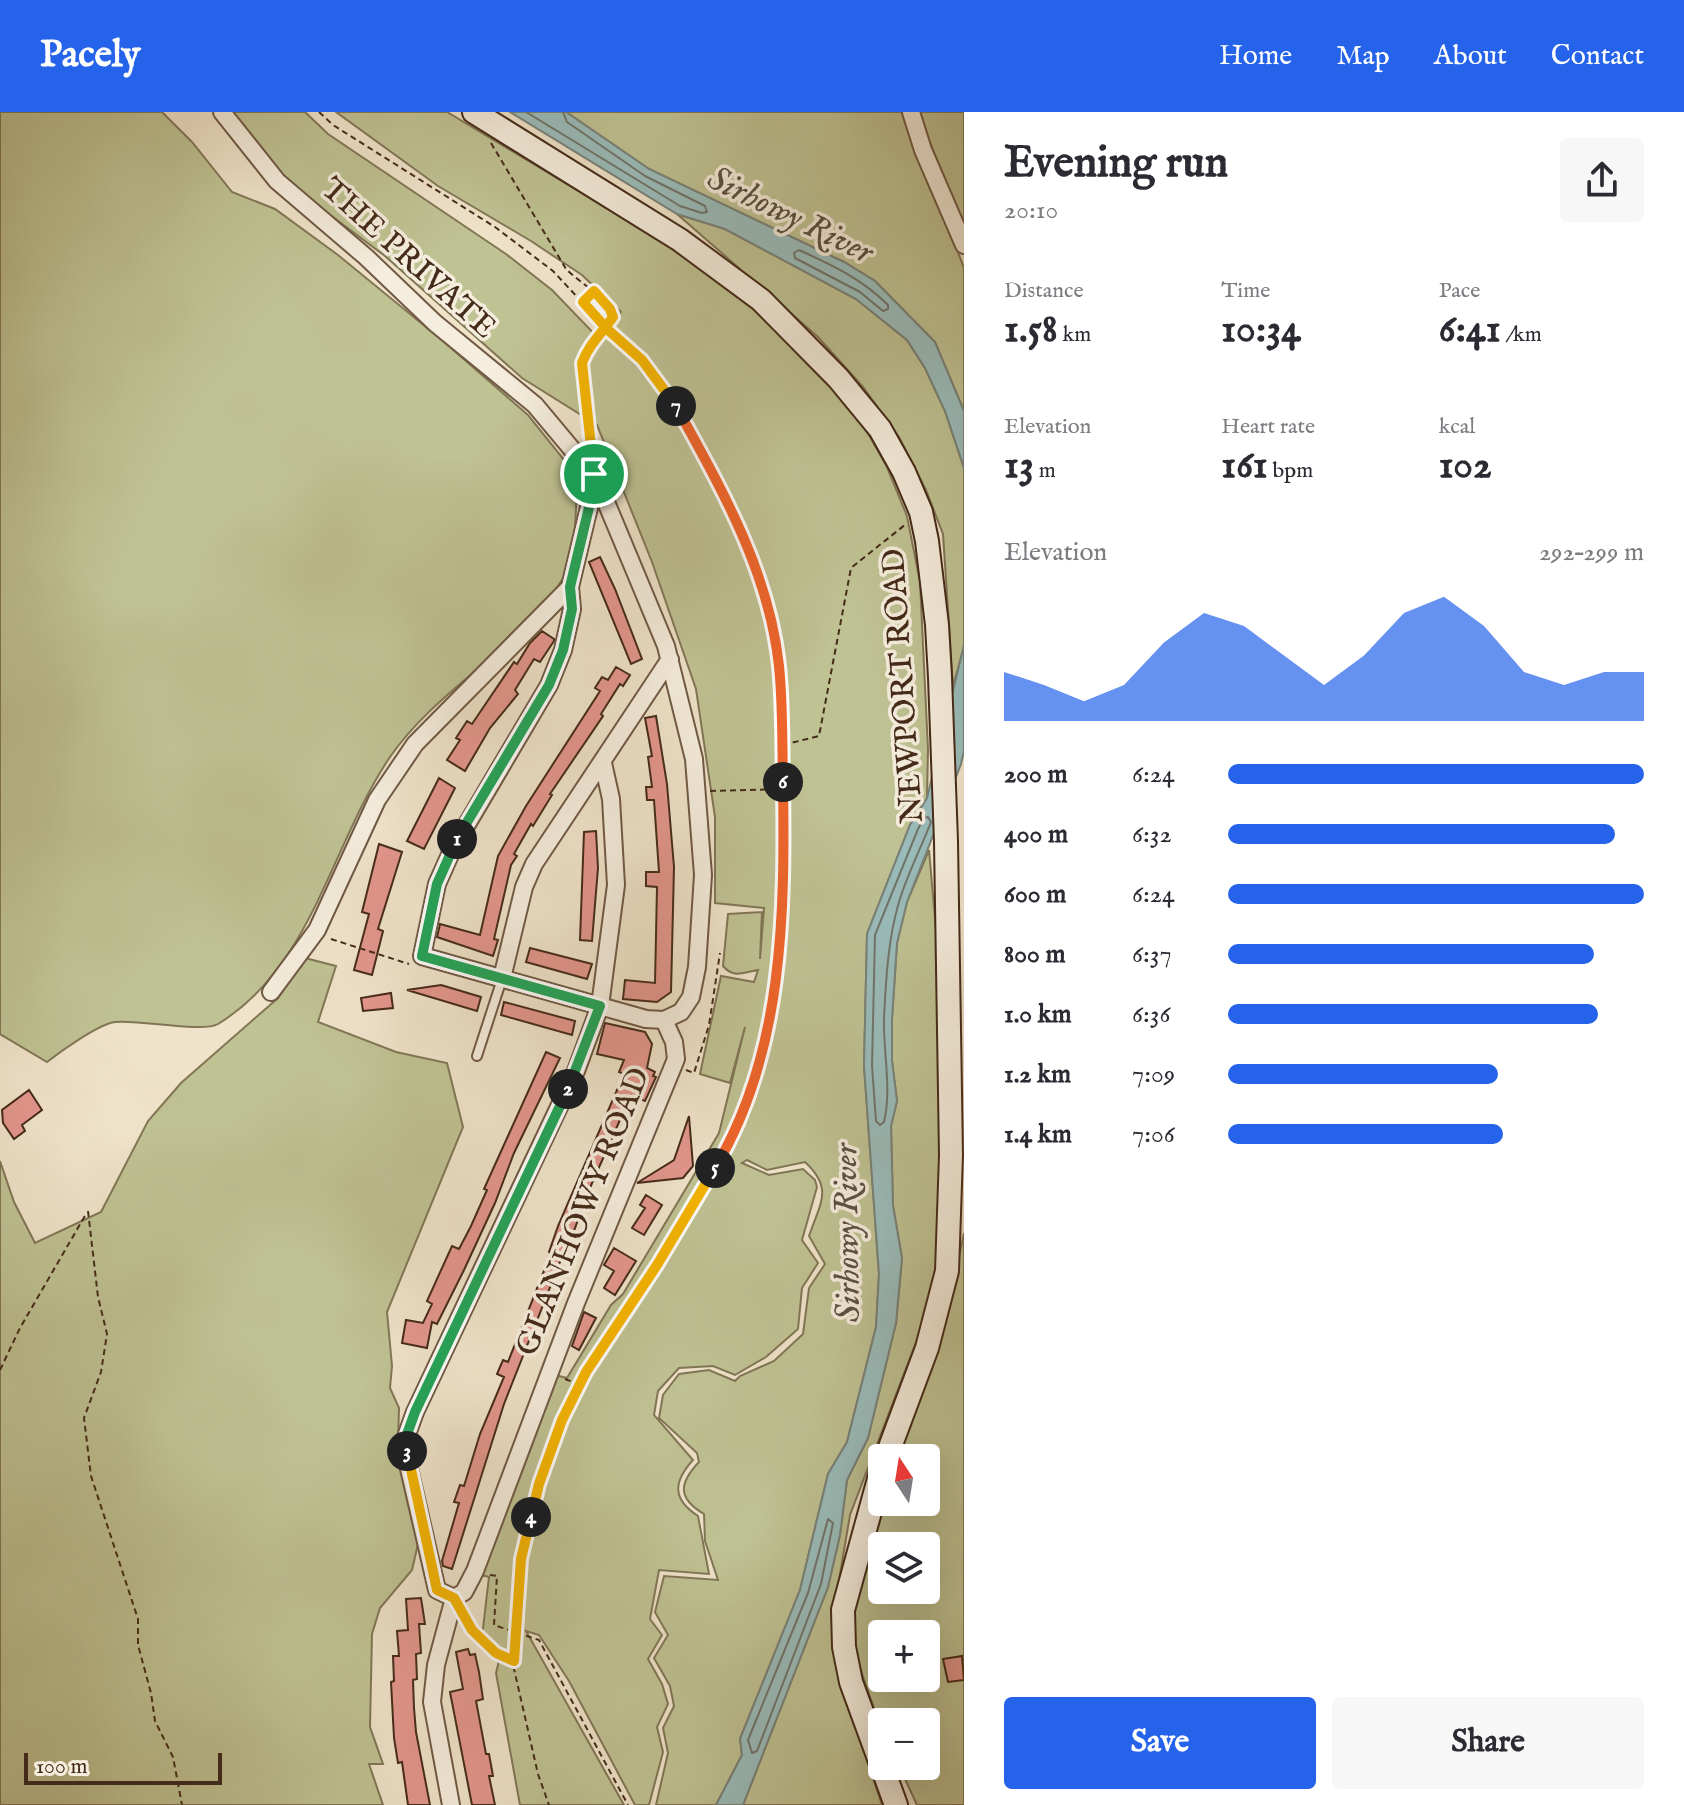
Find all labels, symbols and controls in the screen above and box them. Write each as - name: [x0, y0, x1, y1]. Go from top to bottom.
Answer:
- text: Pacely: [40, 32, 141, 80]
- text: Home: [1219, 39, 1292, 74]
- text: Map: [1336, 39, 1390, 74]
- text: About: [1434, 39, 1507, 74]
- text: Contact: [1551, 39, 1644, 74]
- text: Evening run: [1004, 136, 1228, 192]
- button: share: [1560, 138, 1644, 222]
- water label: Sirhowy River: [700, 157, 881, 275]
- street label: THE PRIVATE: [312, 169, 504, 349]
- text: 20:10: [1004, 194, 1058, 227]
- text: Distance: [1004, 277, 1084, 305]
- text: Time: [1221, 277, 1270, 305]
- text: Pace: [1439, 277, 1480, 305]
- text: 1.58: [1004, 305, 1058, 356]
- text: 10:34: [1221, 305, 1301, 356]
- text: 6:41: [1439, 305, 1501, 356]
- text: km: [1058, 321, 1091, 349]
- text: /km: [1501, 321, 1542, 349]
- pin: 7: [656, 386, 696, 426]
- text: 7: [671, 392, 681, 420]
- text: Elevation: [1004, 413, 1091, 441]
- text: Heart rate: [1221, 413, 1315, 441]
- text: kcal: [1439, 413, 1475, 441]
- pin: [560, 440, 628, 508]
- text: 13: [1004, 441, 1034, 492]
- text: 161: [1221, 441, 1268, 492]
- text: 102: [1439, 441, 1492, 492]
- icon: arrive: [572, 452, 616, 496]
- text: m: [1034, 457, 1056, 485]
- text: bpm: [1268, 457, 1313, 485]
- text: Elevation: [1004, 536, 1107, 569]
- text: 292–299 m: [1539, 536, 1644, 569]
- street label: NEWPORT ROAD: [874, 547, 934, 825]
- text: 200 m: [1004, 758, 1068, 791]
- text: 6:24: [1132, 758, 1175, 791]
- pin: 6: [763, 762, 803, 802]
- text: 6: [778, 768, 788, 796]
- text: 400 m: [1004, 818, 1068, 851]
- text: 6:32: [1132, 818, 1172, 851]
- pin: 1: [437, 819, 477, 859]
- text: 1: [453, 825, 461, 853]
- text: 600 m: [1004, 878, 1066, 911]
- text: 6:24: [1132, 878, 1175, 911]
- text: 800 m: [1004, 938, 1066, 971]
- text: 6:37: [1132, 938, 1172, 971]
- text: 1.0 km: [1004, 998, 1072, 1031]
- text: 6:36: [1132, 998, 1171, 1031]
- text: 1.2 km: [1004, 1058, 1071, 1091]
- text: 7:09: [1132, 1058, 1175, 1091]
- street label: GLANHOWY ROAD: [507, 1062, 661, 1362]
- pin: 2: [548, 1069, 588, 1109]
- text: 2: [563, 1075, 573, 1103]
- text: 1.4 km: [1004, 1118, 1072, 1151]
- text: 7:06: [1132, 1118, 1175, 1151]
- water label: Sirhowy River: [825, 1142, 871, 1323]
- pin: 5: [695, 1148, 735, 1188]
- text: 5: [711, 1154, 719, 1182]
- pin: 3: [387, 1431, 427, 1471]
- text: 3: [403, 1437, 411, 1465]
- north arrow: [868, 1444, 940, 1516]
- map controls: [868, 1444, 940, 1780]
- pin: 4: [511, 1497, 551, 1537]
- text: 4: [526, 1503, 536, 1531]
- button: layers: [868, 1532, 940, 1604]
- button: +: [868, 1620, 940, 1692]
- button: Save: [1004, 1697, 1316, 1789]
- button: Share: [1332, 1697, 1644, 1789]
- button: −: [868, 1708, 940, 1780]
- scale bar: [24, 1749, 222, 1785]
- text: 100 m: [36, 1753, 88, 1781]

